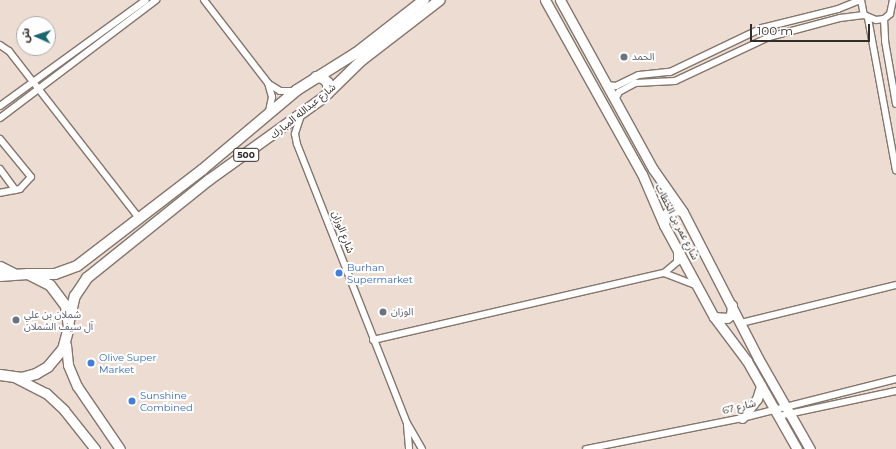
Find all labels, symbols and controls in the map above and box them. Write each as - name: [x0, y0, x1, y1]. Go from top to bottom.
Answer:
- north arrow: [16, 16, 56, 56]
- scale bar: [752, 16, 872, 42]
- text: 100 m: [757, 23, 793, 38]
- text: ش: [18, 28, 32, 43]
- place label: الحمد: [632, 51, 654, 63]
- marker: الحمد: [619, 52, 629, 62]
- street label: شارع عبدالله المبارك: [268, 81, 338, 141]
- road number: 500: [233, 148, 259, 162]
- street label: شارع عمر بن الخطاب: [653, 182, 701, 262]
- street label: شارع الوزان: [329, 209, 357, 255]
- place label: Burhan Supermarket: [347, 261, 413, 284]
- marker: Burhan Supermarket: [334, 268, 344, 278]
- place label: الوزان: [391, 306, 413, 318]
- marker: الوزان: [378, 307, 388, 317]
- place label: شملان بن علي آل سيف الشملان: [24, 308, 93, 332]
- marker: شملان بن علي آل سيف الشملان: [11, 315, 21, 325]
- place label: Olive Super Market: [99, 351, 156, 374]
- marker: Olive Super Market: [86, 358, 96, 368]
- place label: Sunshine Combined: [140, 389, 193, 412]
- marker: Sunshine Combined: [127, 396, 137, 406]
- street label: شارع 67: [721, 397, 757, 417]

